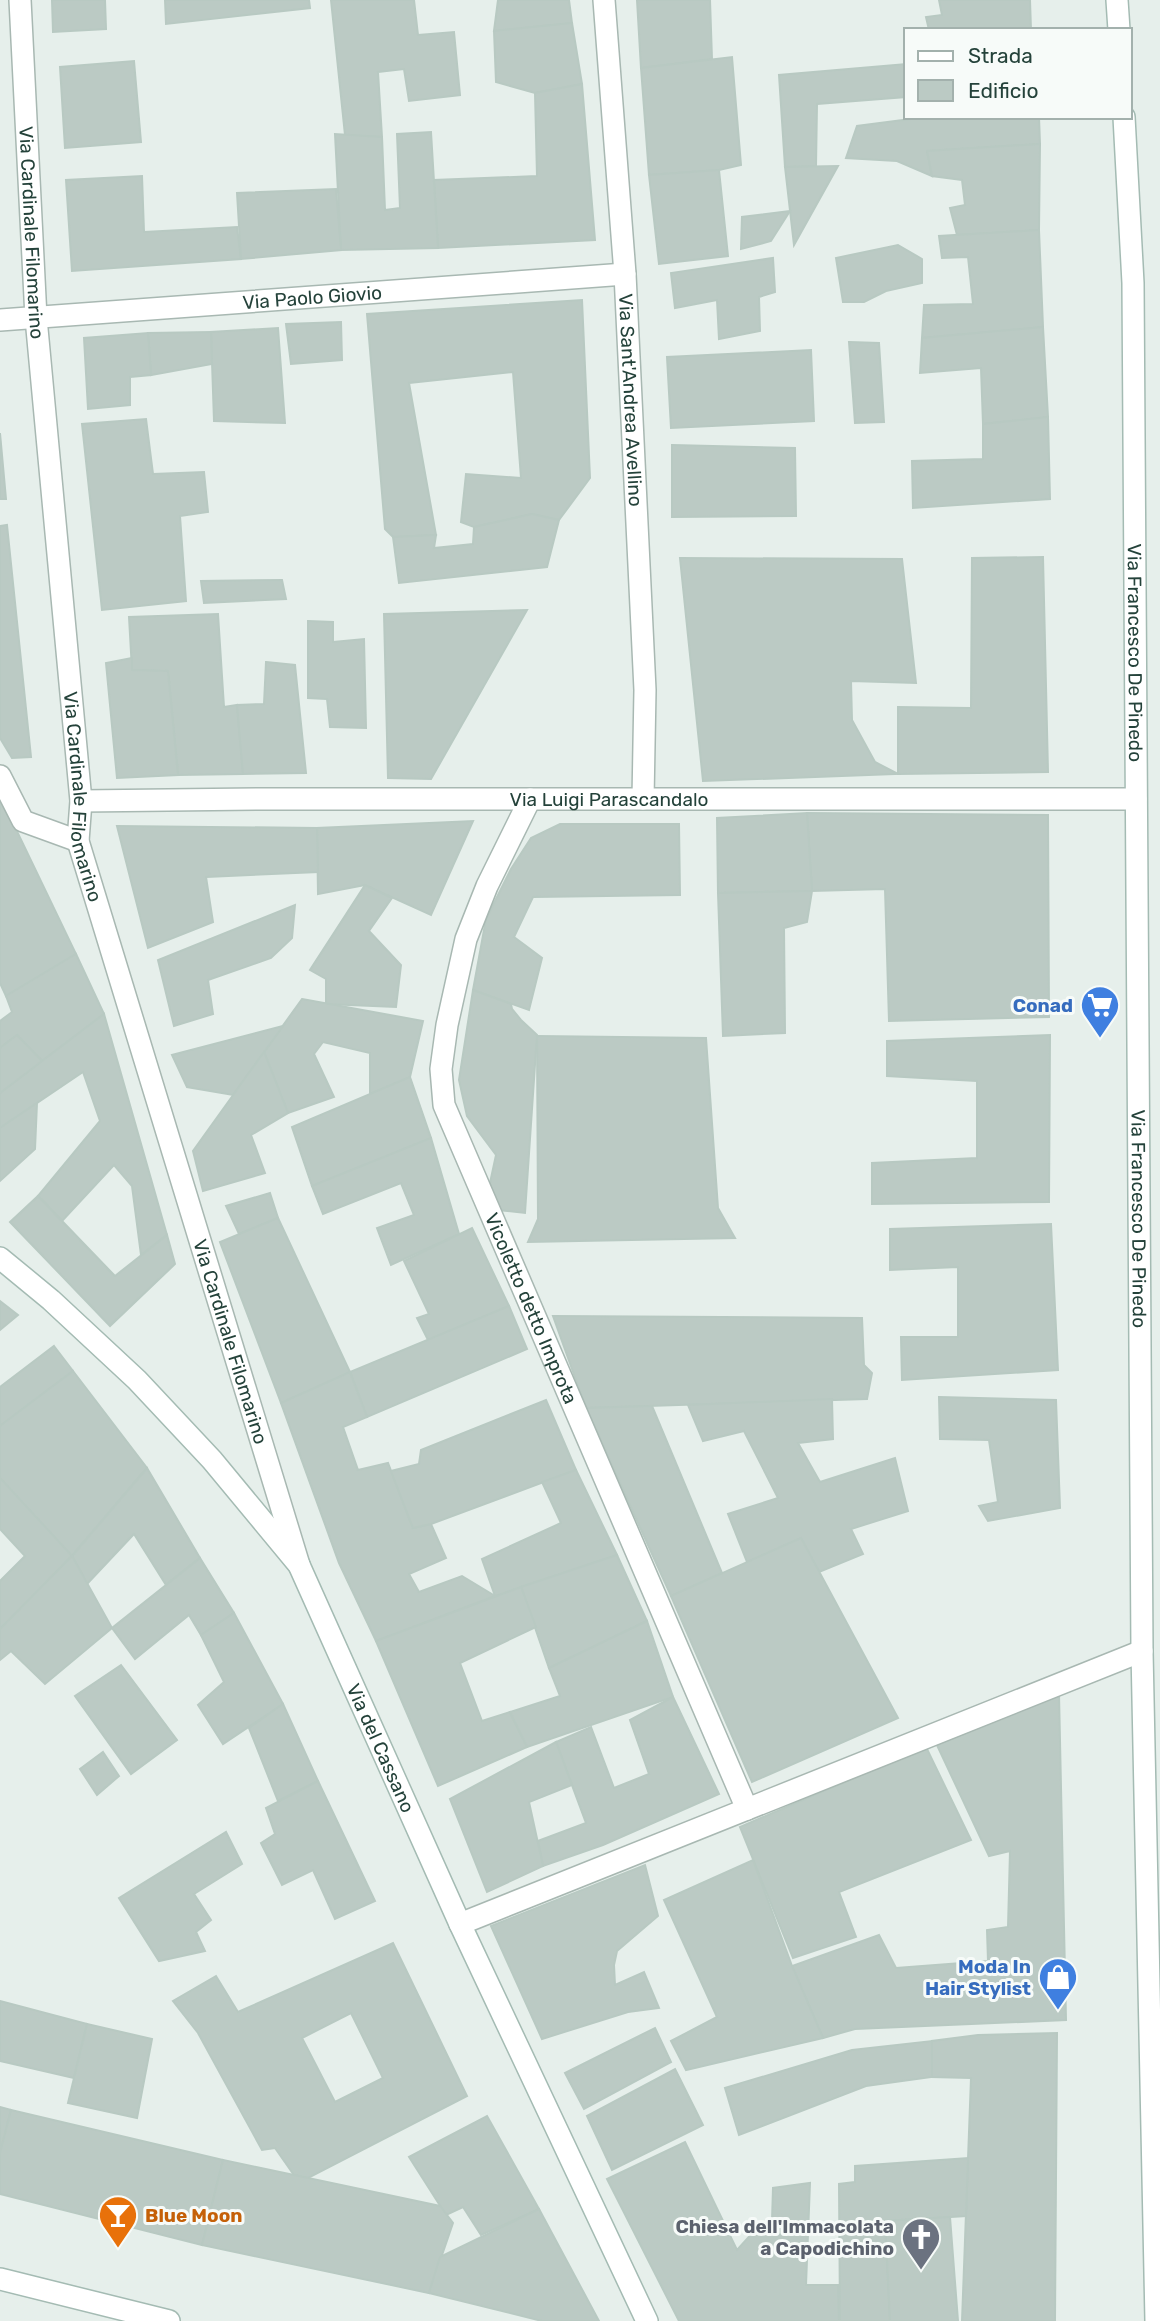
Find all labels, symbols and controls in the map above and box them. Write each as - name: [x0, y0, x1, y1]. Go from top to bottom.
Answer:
- legend: [904, 28, 1132, 119]
- text: Strada: [968, 43, 1033, 68]
- text: Edificio: [968, 78, 1038, 103]
- street label: Via Cardinale Filomarino: [15, 126, 49, 340]
- street label: Via Paolo Giovio: [242, 280, 383, 314]
- street label: Via Sant'Andrea Avellino: [614, 293, 648, 507]
- street label: Via Francesco De Pinedo: [1123, 543, 1148, 762]
- street label: Via Cardinale Filomarino: [59, 690, 107, 905]
- street label: Via Luigi Parascandalo: [510, 788, 708, 811]
- supermarket icon: Conad: [1079, 984, 1121, 1039]
- place label: Conad: [1013, 994, 1073, 1017]
- street label: Via Francesco De Pinedo: [1127, 1109, 1151, 1328]
- street label: Vicoletto detto Improta: [480, 1209, 583, 1407]
- street label: Via Cardinale Filomarino: [189, 1236, 273, 1447]
- street label: Via del Cassano: [342, 1680, 420, 1816]
- place label: Moda In Hair Stylist: [925, 1955, 1031, 2000]
- shop icon: Moda In Hair Stylist: [1037, 1956, 1079, 2011]
- bar icon: Blue Moon: [97, 2194, 139, 2249]
- place label: Blue Moon: [145, 2204, 243, 2227]
- place label: Chiesa dell'Immacolata a Capodichino: [675, 2215, 894, 2260]
- church icon: Chiesa dell'Immacolata a Capodichino: [900, 2216, 942, 2271]

